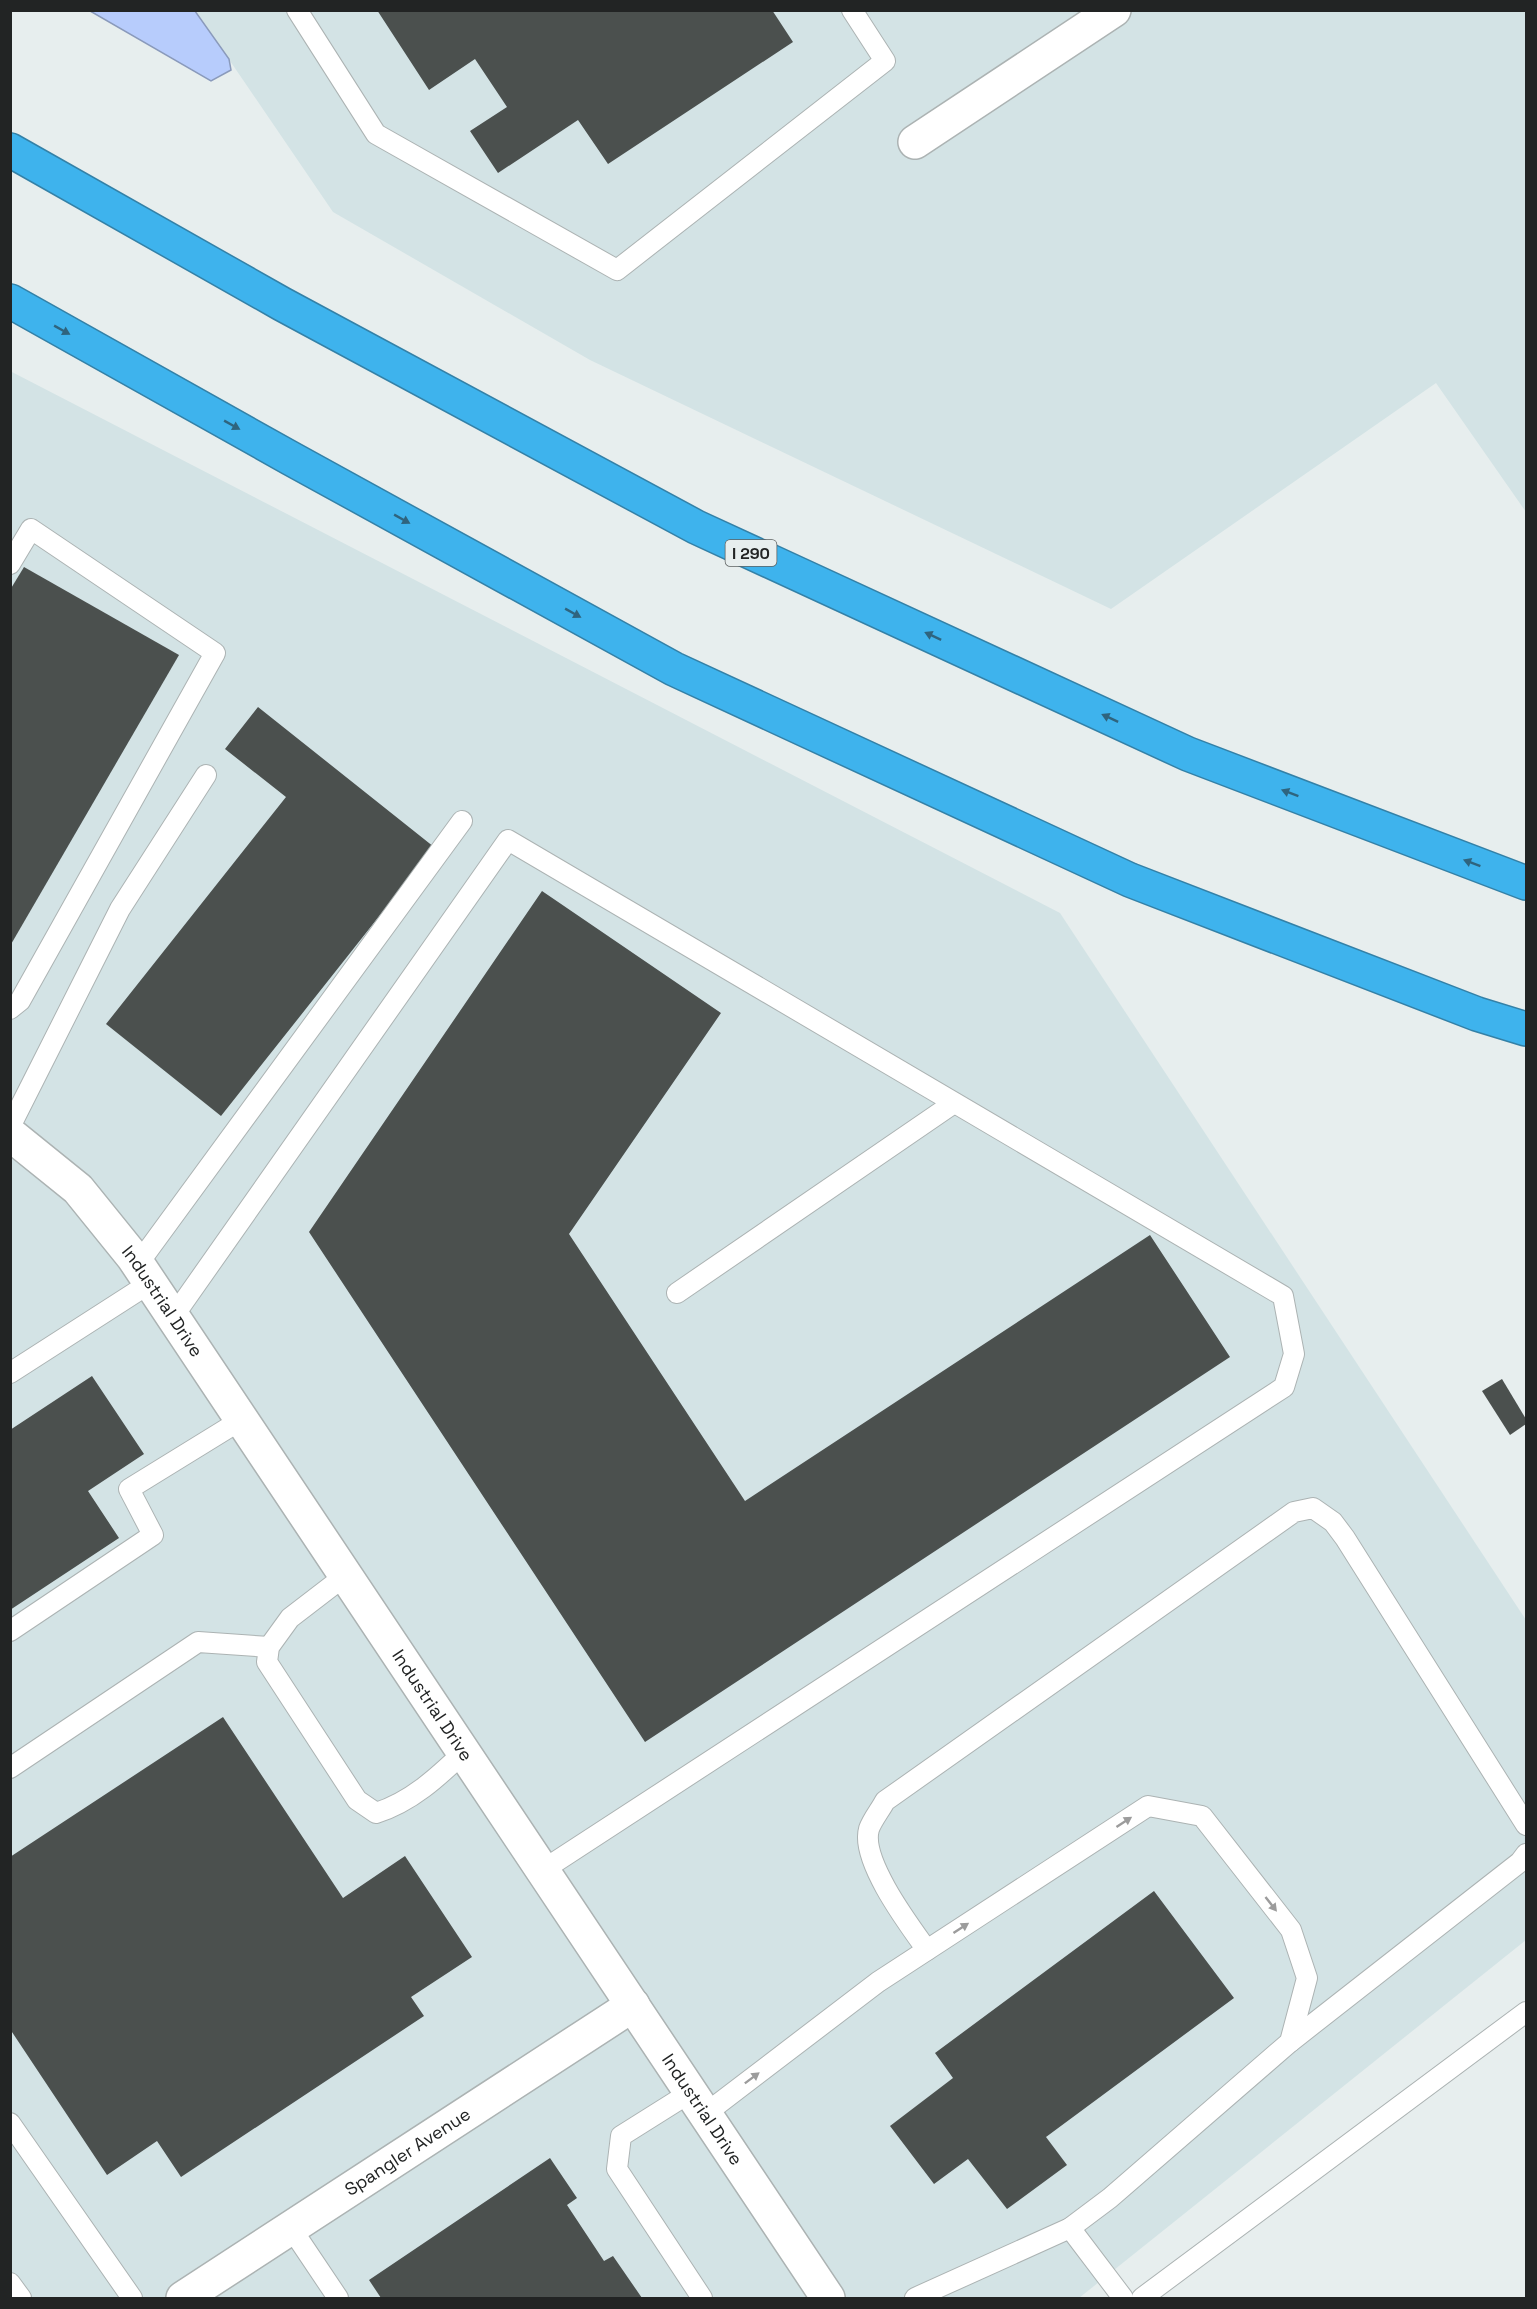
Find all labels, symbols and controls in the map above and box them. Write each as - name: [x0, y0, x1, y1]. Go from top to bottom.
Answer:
- one-way arrow: [53, 325, 70, 335]
- one-way arrow: [223, 420, 240, 430]
- one-way arrow: [394, 514, 411, 524]
- road number: I 290: [726, 540, 777, 566]
- one-way arrow: [565, 608, 582, 618]
- one-way arrow: [924, 632, 941, 641]
- one-way arrow: [1100, 713, 1118, 723]
- one-way arrow: [1281, 788, 1299, 797]
- one-way arrow: [1463, 857, 1481, 867]
- street label: Industrial Drive: [117, 1240, 208, 1361]
- street label: Industrial Drive: [387, 1645, 478, 1765]
- one-way arrow: [1116, 1816, 1133, 1827]
- one-way arrow: [1265, 1896, 1278, 1912]
- one-way arrow: [953, 1922, 969, 1933]
- street label: Industrial Drive: [657, 2049, 748, 2169]
- one-way arrow: [744, 2073, 759, 2085]
- street label: Spangler Avenue: [340, 2102, 475, 2201]

